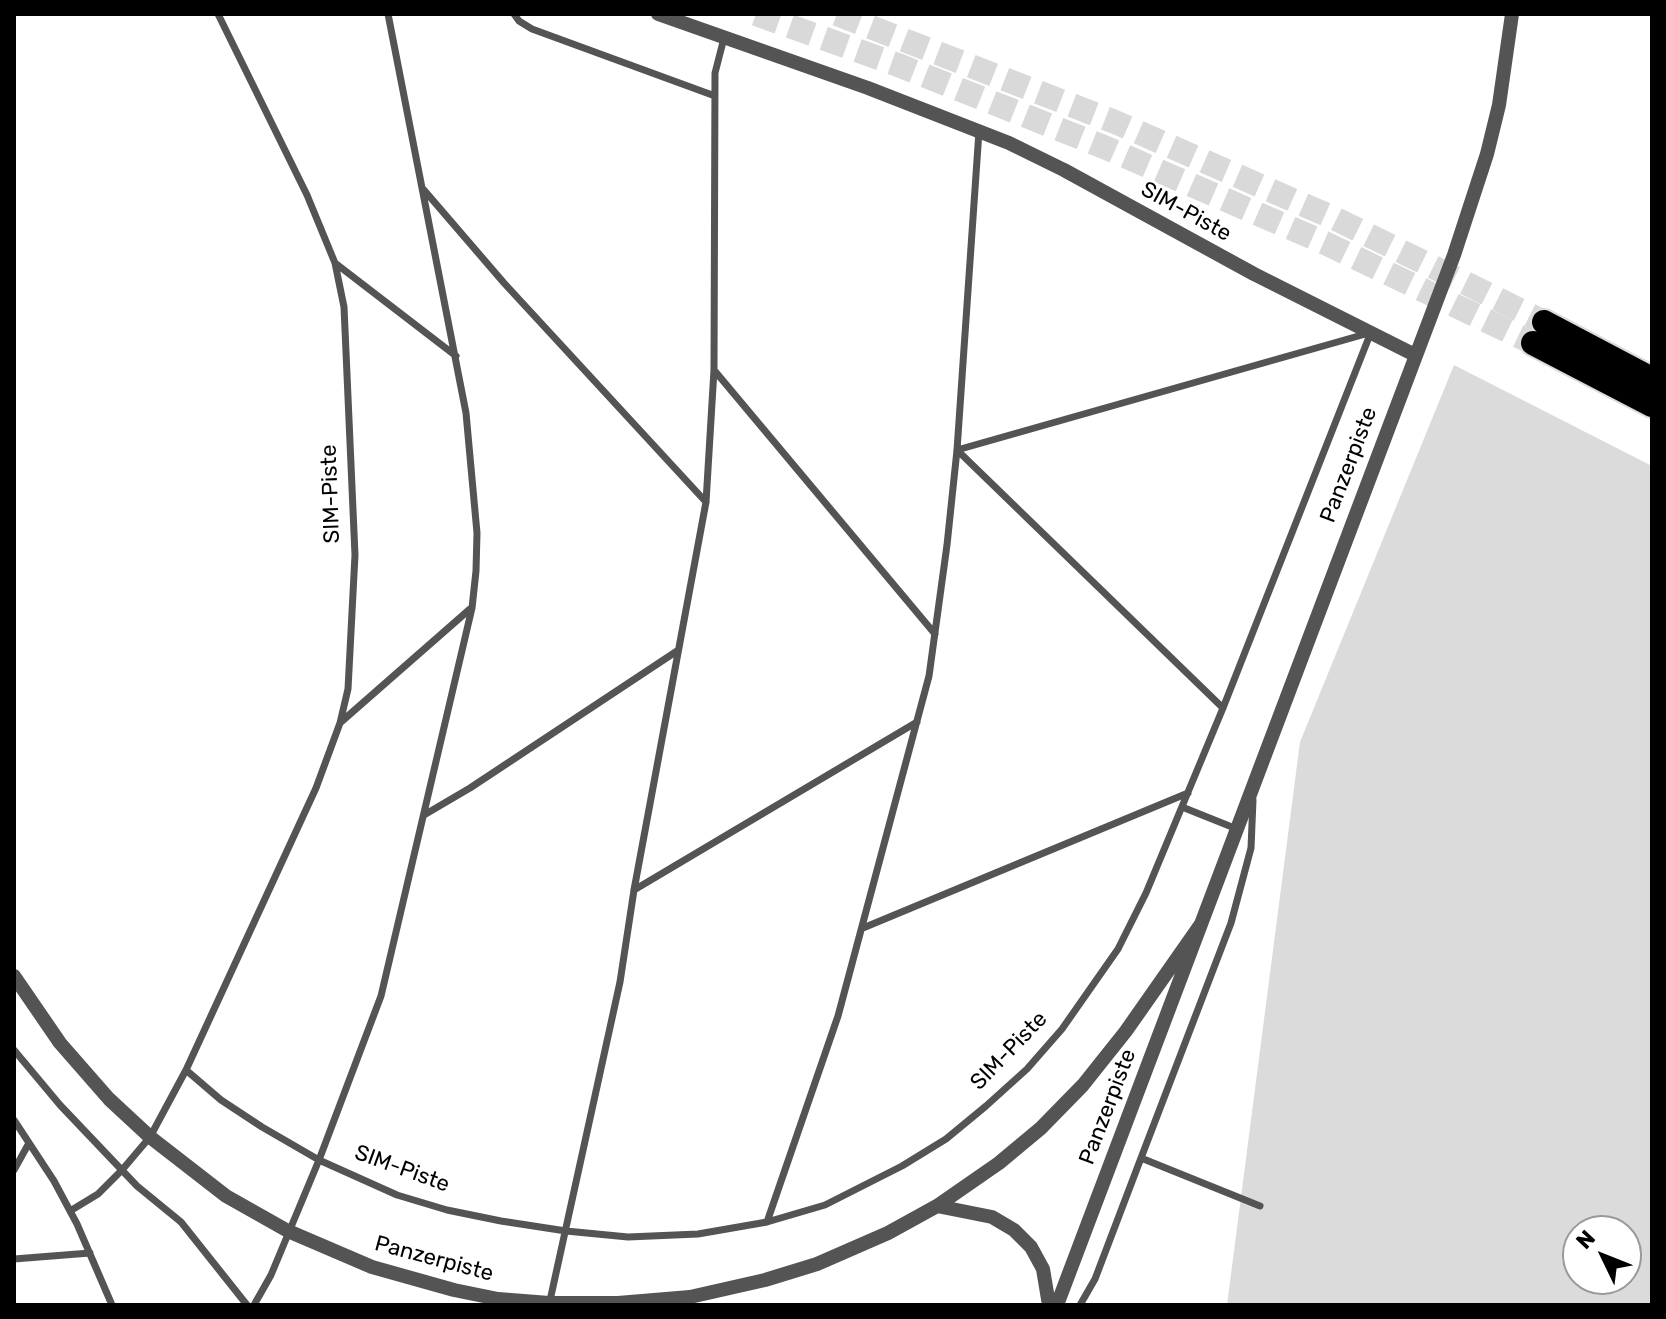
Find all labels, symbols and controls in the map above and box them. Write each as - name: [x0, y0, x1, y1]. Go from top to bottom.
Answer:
- street label: SIM-Piste: [1136, 176, 1236, 248]
- street label: Panzerpiste: [1315, 403, 1383, 527]
- street label: SIM-Piste: [316, 444, 346, 544]
- street label: SIM-Piste: [965, 1006, 1053, 1096]
- street label: Panzerpiste: [1074, 1045, 1142, 1169]
- street label: SIM-Piste: [351, 1140, 453, 1198]
- north arrow: [1562, 1215, 1642, 1295]
- text: N: [1570, 1225, 1601, 1255]
- street label: Panzerpiste: [372, 1231, 496, 1287]

